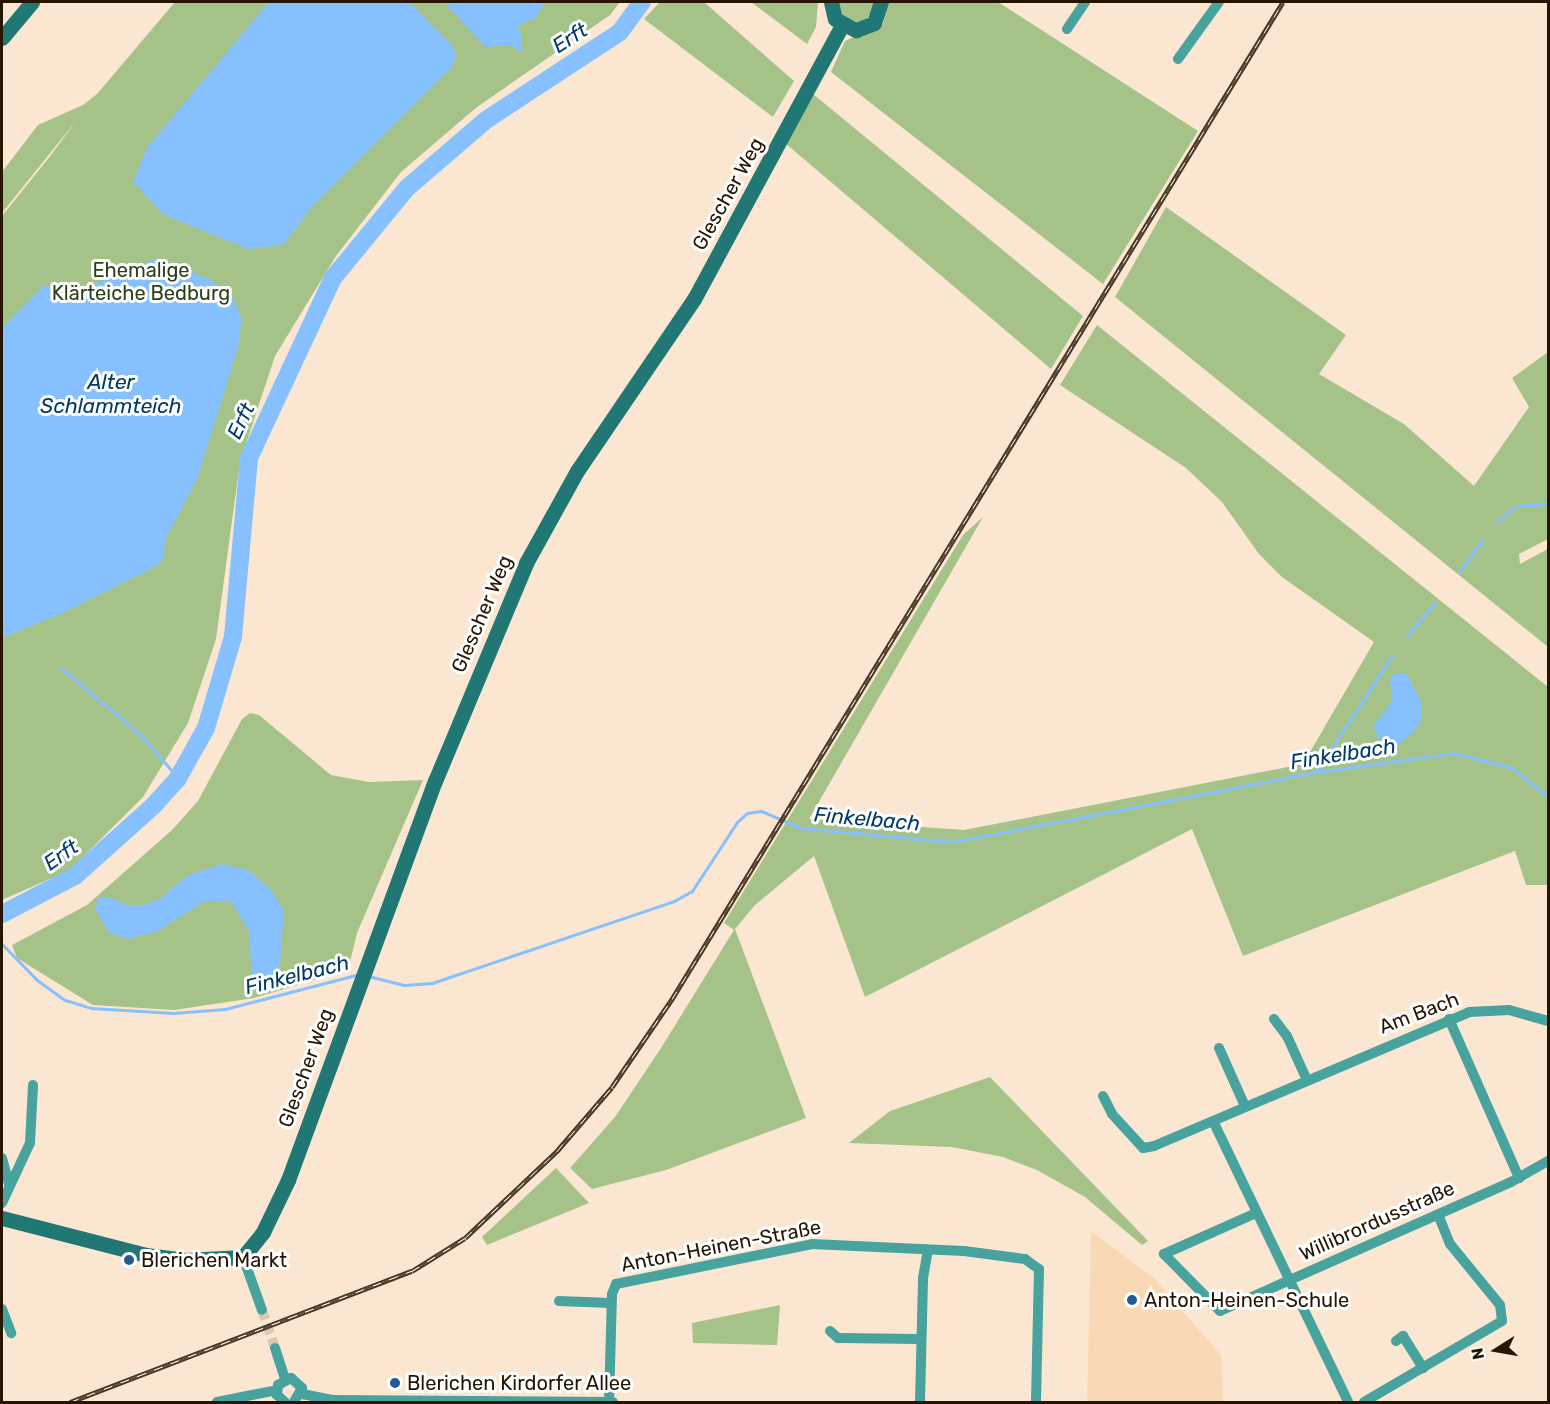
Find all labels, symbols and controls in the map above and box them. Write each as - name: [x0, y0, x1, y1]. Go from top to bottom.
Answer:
- water label: Erft: [548, 17, 592, 59]
- street label: Glescher Weg: [687, 133, 769, 255]
- park label: Ehemalige Klärteiche Bedburg: [52, 259, 230, 306]
- water label: Alter Schlammteich: [40, 369, 182, 419]
- water label: Erft: [222, 399, 260, 443]
- street label: Glescher Weg: [446, 552, 518, 676]
- water label: Finkelbach: [1288, 733, 1398, 775]
- water label: Finkelbach: [813, 802, 921, 836]
- water label: Erft: [39, 834, 83, 876]
- water label: Finkelbach: [242, 950, 352, 1000]
- street label: Am Bach: [1376, 987, 1462, 1039]
- street label: Glescher Weg: [273, 1005, 339, 1131]
- street label: Willibrordusstraße: [1296, 1176, 1458, 1266]
- street label: Anton-Heinen-Straße: [619, 1215, 823, 1277]
- place label: Blerichen Markt: [141, 1248, 287, 1272]
- marker: Blerichen Markt: [122, 1253, 136, 1267]
- place label: Anton-Heinen-Schule: [1144, 1288, 1349, 1312]
- marker: Anton-Heinen-Schule: [1125, 1293, 1139, 1307]
- north arrow: [1466, 1320, 1526, 1380]
- text: N: [1467, 1346, 1488, 1361]
- place label: Blerichen Kirdorfer Allee: [407, 1371, 632, 1395]
- marker: Blerichen Kirdorfer Allee: [388, 1376, 402, 1390]

